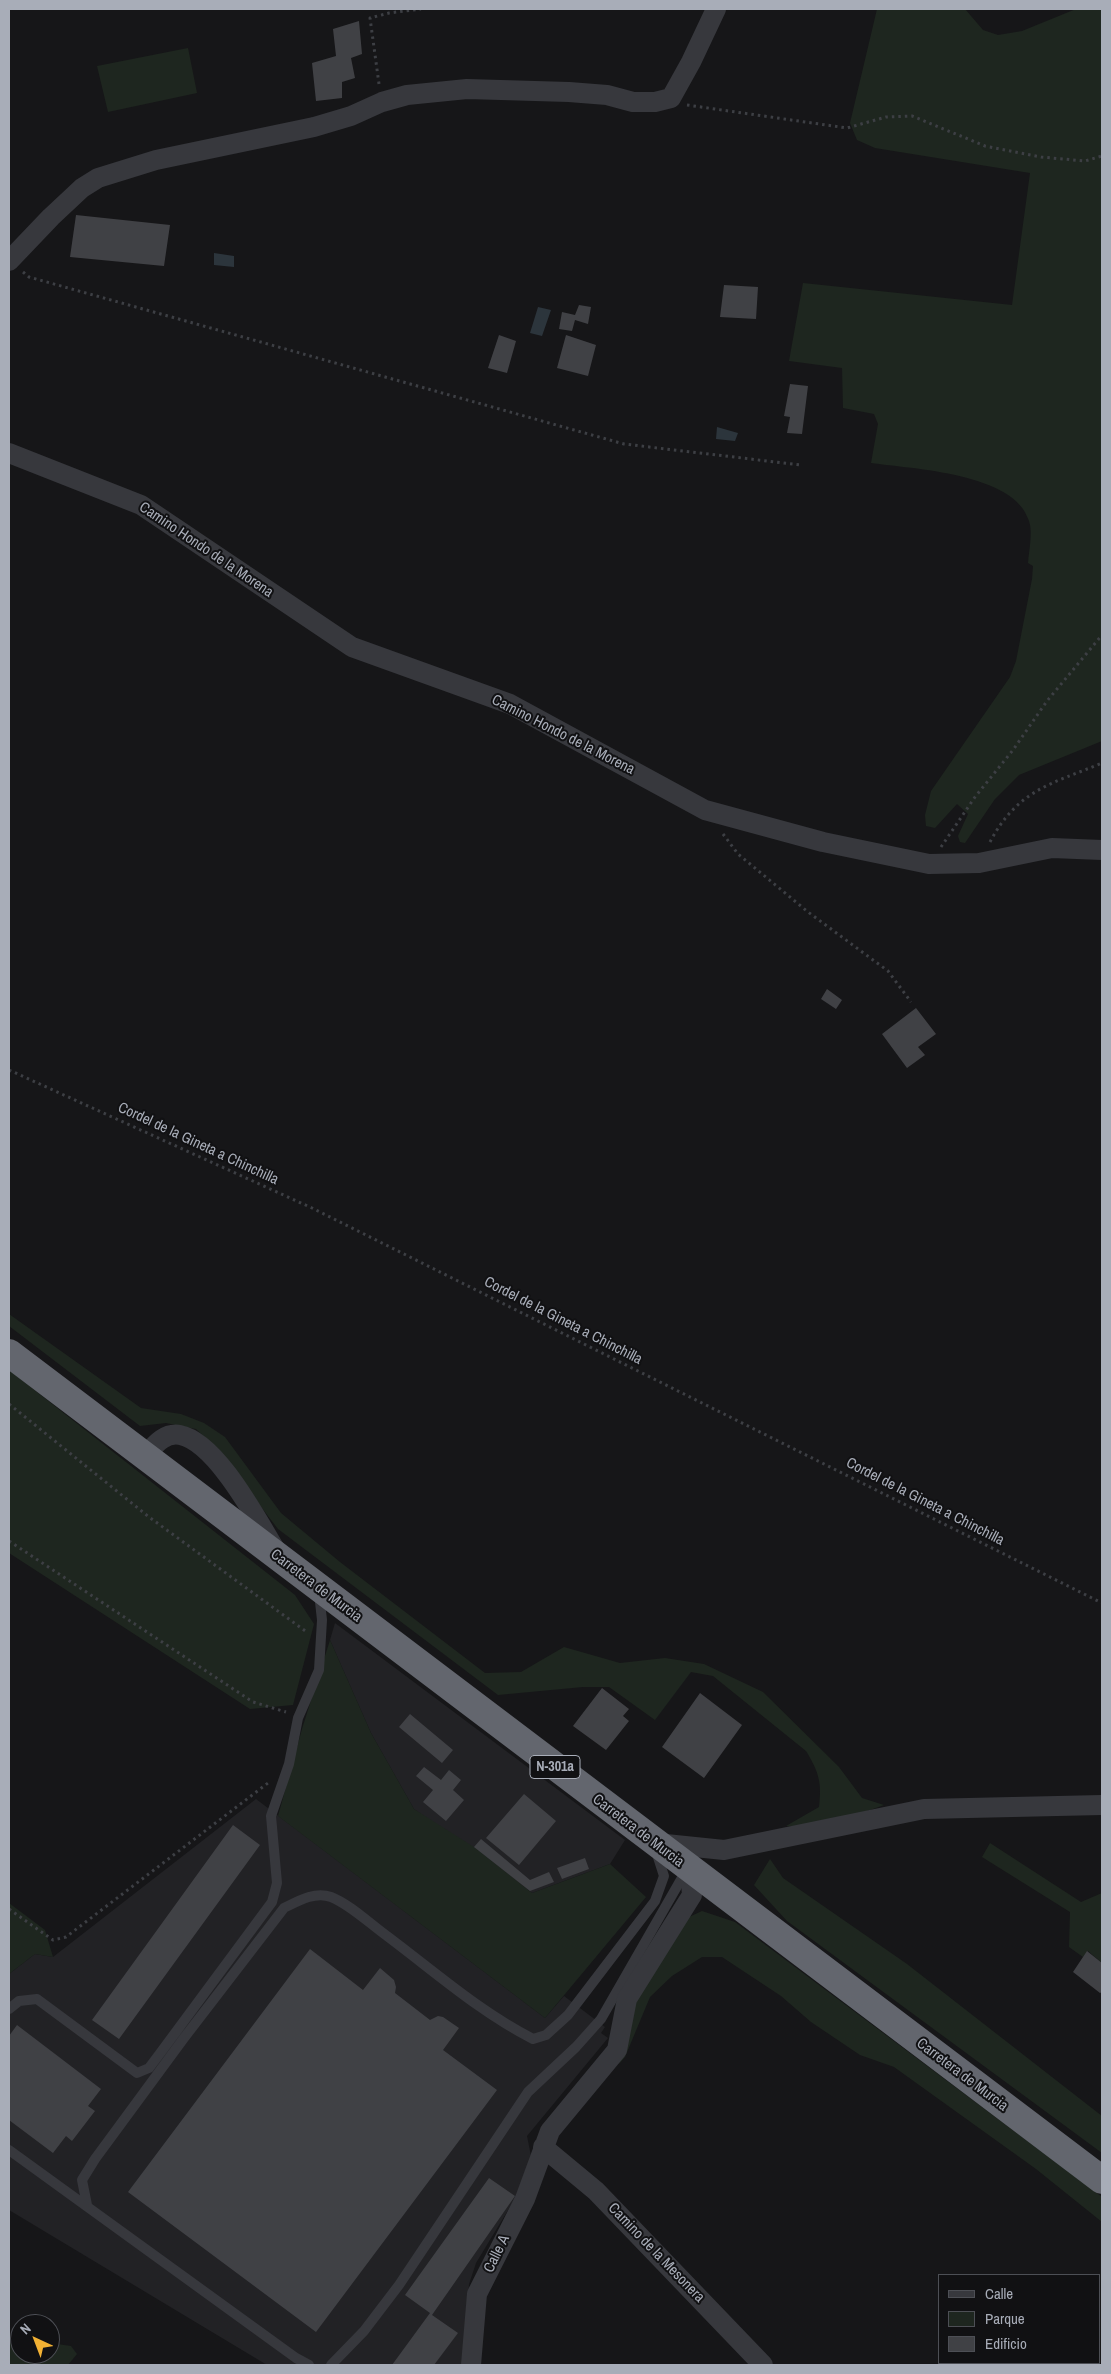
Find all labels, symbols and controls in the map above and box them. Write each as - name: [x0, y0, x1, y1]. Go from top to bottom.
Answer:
- street label: Camino Hondo de la Morena: [136, 498, 276, 602]
- street label: Camino Hondo de la Morena: [489, 691, 637, 779]
- street label: Cordel de la Gineta a Chinchilla: [115, 1099, 281, 1189]
- street label: Cordel de la Gineta a Chinchilla: [481, 1273, 645, 1369]
- street label: Cordel de la Gineta a Chinchilla: [843, 1454, 1007, 1550]
- street label: Carretera de Murcia: [267, 1546, 365, 1626]
- road number: N-301a: [530, 1755, 580, 1778]
- street label: Carretera de Murcia: [589, 1791, 687, 1871]
- street label: Carretera de Murcia: [913, 2035, 1011, 2115]
- street label: Camino de la Mesonera: [604, 2200, 708, 2306]
- street label: Calle A: [480, 2232, 514, 2276]
- legend: [938, 2274, 1101, 2364]
- text: Calle: [985, 2283, 1013, 2304]
- text: Parque: [985, 2308, 1025, 2329]
- north arrow: [10, 2314, 60, 2364]
- text: N: [16, 2319, 35, 2338]
- text: Edificio: [985, 2333, 1027, 2354]

